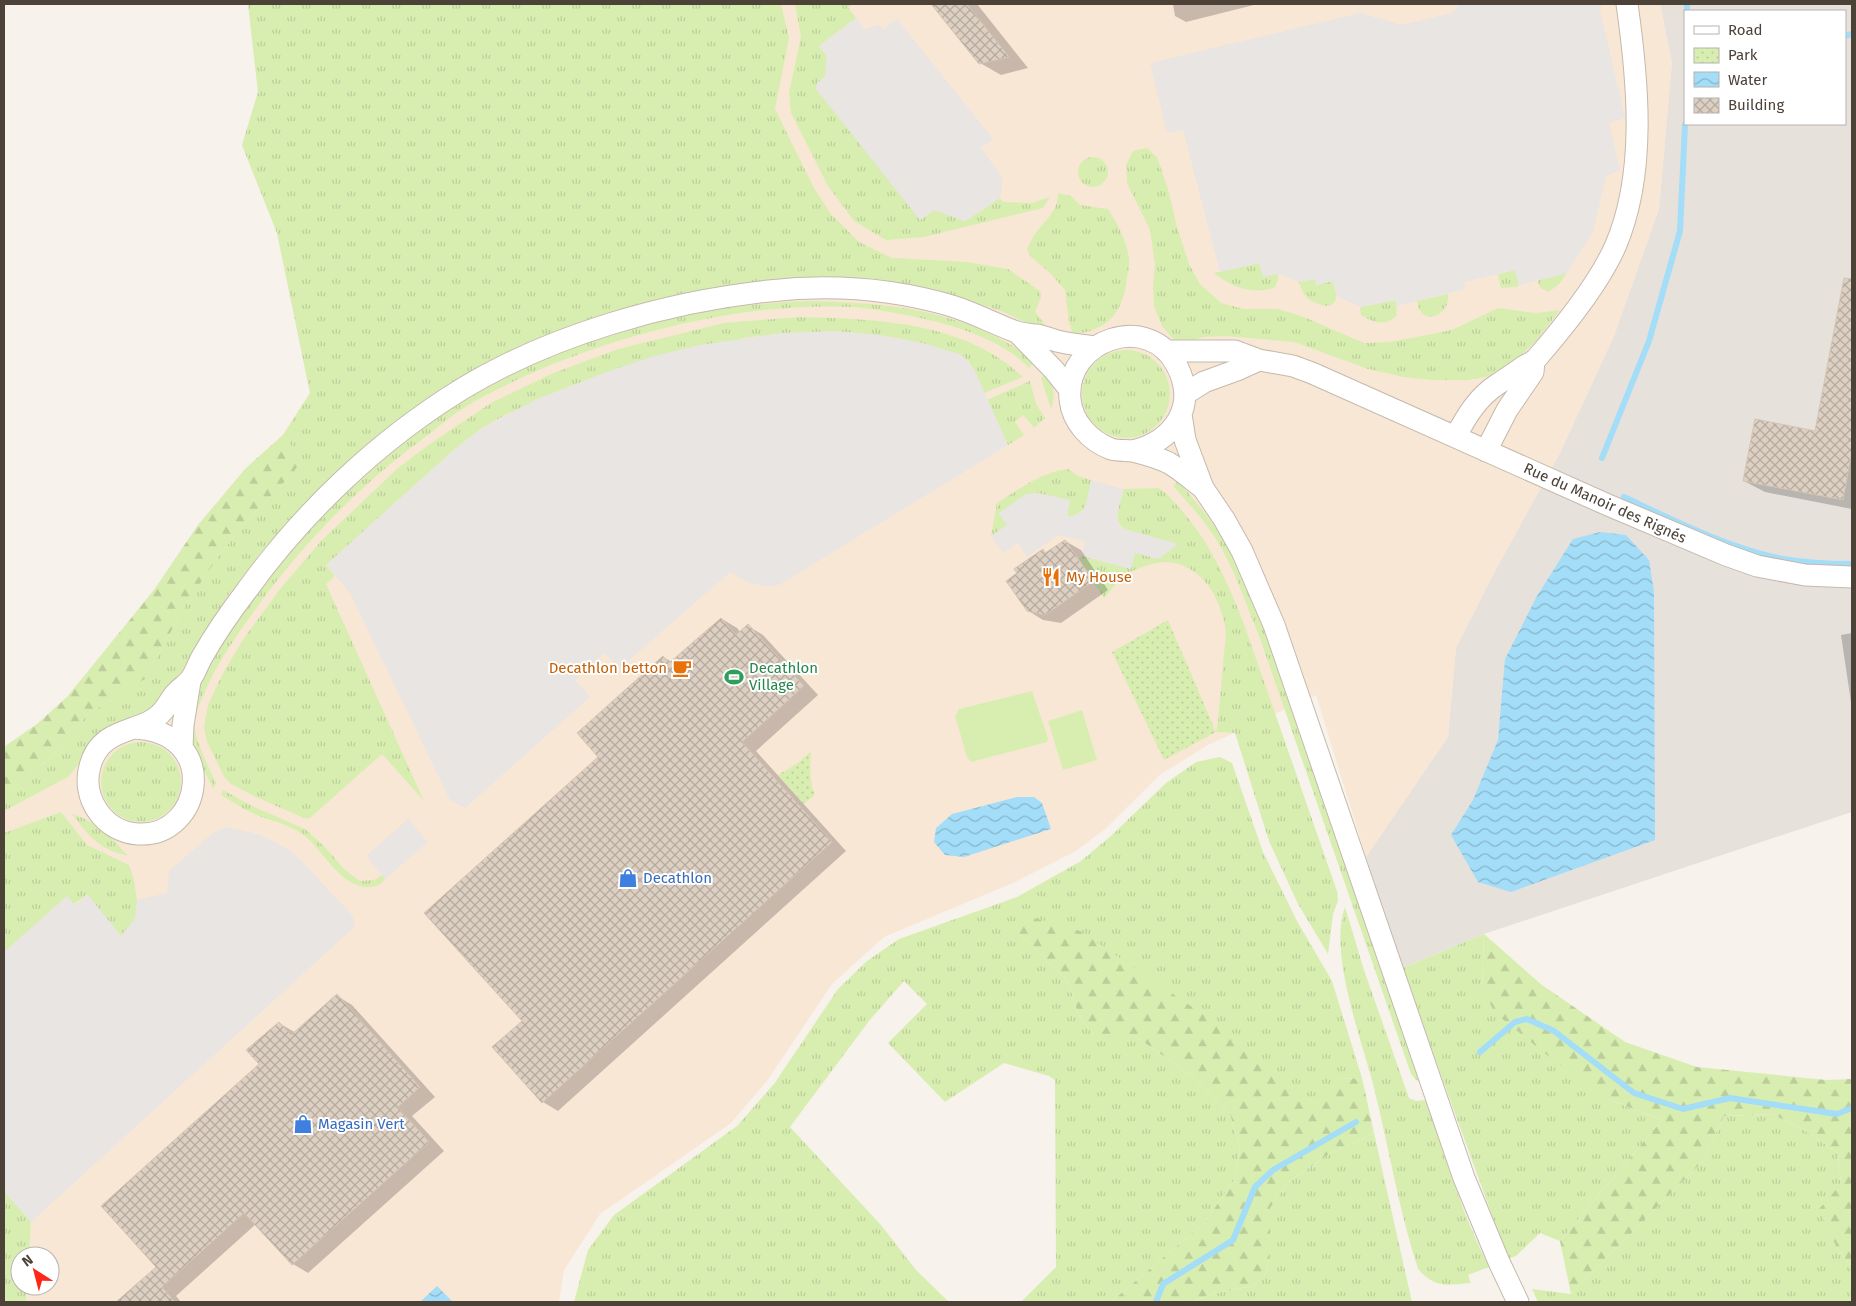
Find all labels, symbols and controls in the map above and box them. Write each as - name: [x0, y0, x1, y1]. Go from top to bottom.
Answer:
- legend: [1684, 10, 1846, 125]
- text: Road: [1728, 21, 1763, 39]
- text: Park: [1728, 46, 1758, 64]
- text: Water: [1728, 71, 1767, 89]
- text: Building: [1728, 96, 1784, 114]
- street label: Rue du Manoir des Rignés: [1521, 459, 1689, 547]
- restaurant icon: My House: [1040, 566, 1062, 588]
- place label: My House: [1066, 568, 1132, 586]
- cafe icon: Decathlon betton: [671, 657, 693, 679]
- place label: Decathlon betton: [549, 659, 667, 677]
- place label: Decathlon Village: [749, 659, 818, 694]
- sports icon: Decathlon Village: [723, 666, 745, 688]
- shop icon: Decathlon: [617, 867, 639, 889]
- place label: Decathlon: [643, 869, 712, 887]
- shop icon: Magasin Vert: [292, 1113, 314, 1135]
- place label: Magasin Vert: [318, 1115, 405, 1133]
- north arrow: [10, 1246, 60, 1296]
- text: N: [19, 1251, 36, 1270]

